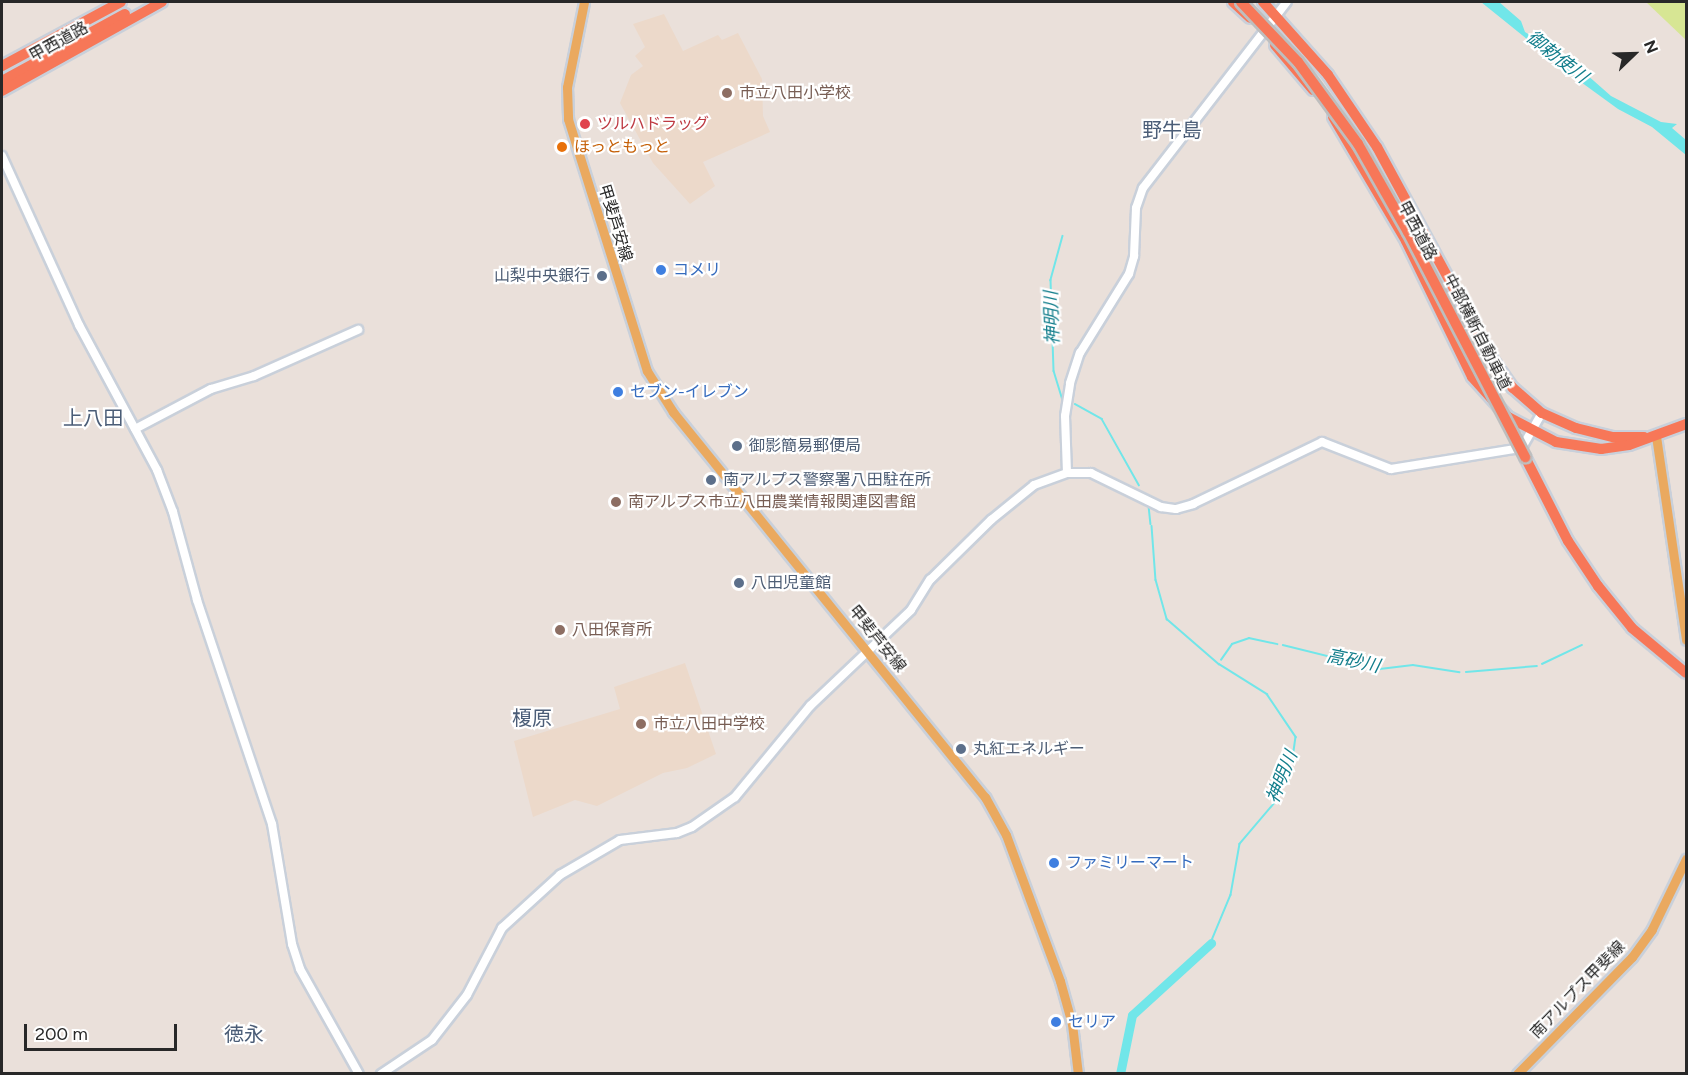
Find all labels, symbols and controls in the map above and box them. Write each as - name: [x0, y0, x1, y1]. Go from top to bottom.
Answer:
- street label: 甲西道路: [26, 18, 92, 66]
- north arrow: [1604, 24, 1664, 84]
- water label: 御勅使川: [1522, 26, 1592, 88]
- text: N: [1640, 37, 1662, 56]
- place label: 市立八田小学校: [739, 83, 851, 103]
- marker: 市立八田小学校: [720, 86, 734, 100]
- place label: ツルハドラッグ: [597, 114, 709, 134]
- marker: ツルハドラッグ: [578, 117, 592, 131]
- district label: 野牛島: [1142, 118, 1202, 142]
- place label: ほっともっと: [574, 137, 670, 157]
- marker: ほっともっと: [555, 140, 569, 154]
- street label: 甲斐芦安線: [594, 182, 636, 264]
- street label: 甲西道路: [1394, 198, 1440, 264]
- place label: コメリ: [673, 260, 721, 280]
- marker: コメリ: [654, 263, 668, 277]
- place label: 山梨中央銀行: [494, 266, 590, 286]
- marker: 山梨中央銀行: [595, 269, 609, 283]
- street label: 中部横断自動車道: [1439, 271, 1515, 393]
- water label: 神明川: [1040, 291, 1064, 345]
- place label: セブン-イレブン: [630, 382, 749, 402]
- marker: セブン-イレブン: [611, 385, 625, 399]
- district label: 上八田: [63, 406, 123, 430]
- place label: 御影簡易郵便局: [749, 436, 861, 456]
- marker: 御影簡易郵便局: [730, 439, 744, 453]
- place label: 南アルプス警察署八田駐在所: [723, 470, 931, 490]
- marker: 南アルプス警察署八田駐在所: [704, 473, 718, 487]
- place label: 南アルプス市立八田農業情報関連図書館: [628, 492, 916, 512]
- marker: 南アルプス市立八田農業情報関連図書館: [609, 495, 623, 509]
- place label: 八田児童館: [751, 573, 831, 593]
- marker: 八田児童館: [732, 576, 746, 590]
- street label: 甲斐芦安線: [844, 602, 910, 676]
- place label: 八田保育所: [572, 620, 652, 640]
- marker: 八田保育所: [553, 623, 567, 637]
- water label: 高砂川: [1324, 645, 1382, 677]
- district label: 榎原: [512, 706, 552, 730]
- place label: 市立八田中学校: [653, 714, 765, 734]
- marker: 市立八田中学校: [634, 717, 648, 731]
- place label: 丸紅エネルギー: [973, 739, 1085, 759]
- marker: 丸紅エネルギー: [954, 742, 968, 756]
- water label: 神明川: [1262, 748, 1302, 806]
- place label: ファミリーマート: [1066, 853, 1194, 873]
- marker: ファミリーマート: [1047, 856, 1061, 870]
- street label: 南アルプス甲斐線: [1527, 937, 1629, 1043]
- scale bar: [27, 1012, 180, 1050]
- place label: セリア: [1068, 1012, 1116, 1032]
- marker: セリア: [1049, 1015, 1063, 1029]
- district label: 徳永: [224, 1022, 264, 1046]
- text: 200 m: [35, 1023, 88, 1045]

